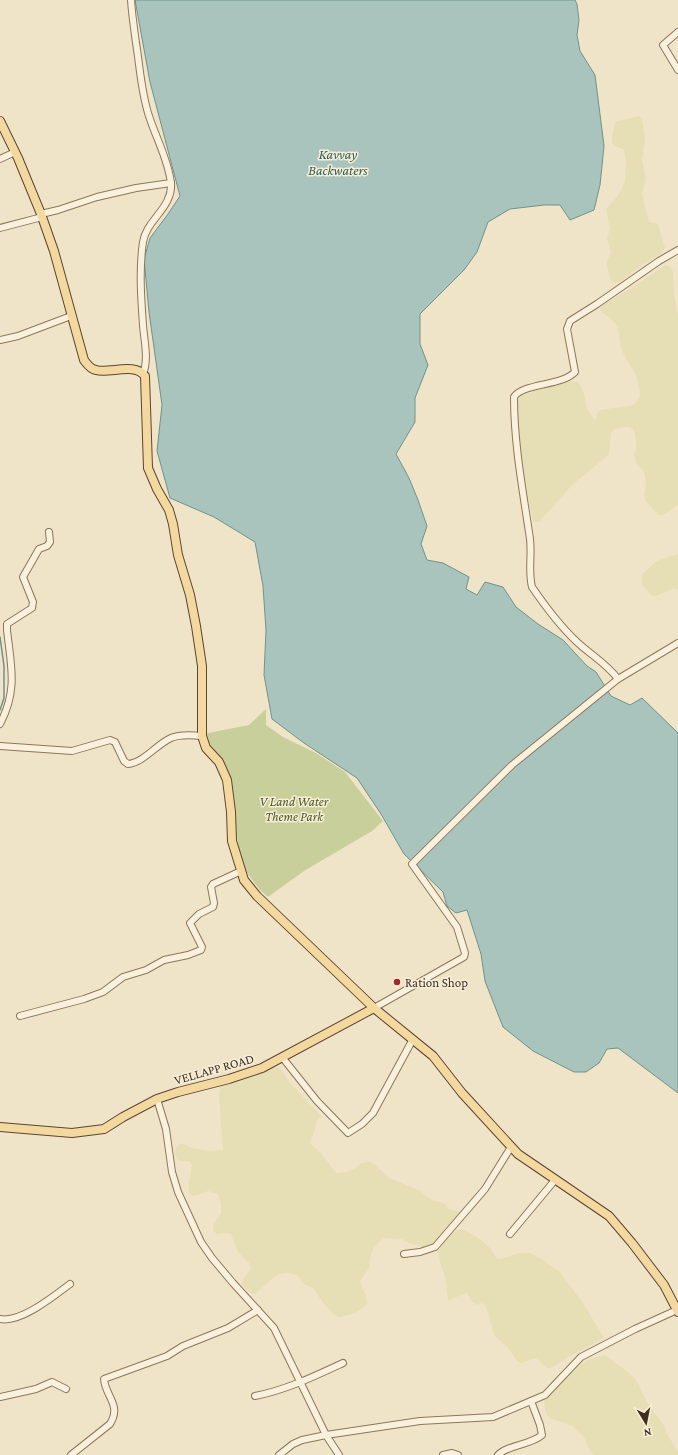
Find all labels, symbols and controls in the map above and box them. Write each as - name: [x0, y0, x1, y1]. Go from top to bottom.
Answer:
- water label: Kavvay Backwaters: [308, 146, 368, 178]
- park label: V Land Water Theme Park: [260, 794, 329, 824]
- place label: Ration Shop: [405, 975, 468, 990]
- marker: Ration Shop: [392, 977, 402, 987]
- street label: VELLAPP ROAD: [172, 1050, 256, 1088]
- north arrow: [626, 1403, 666, 1443]
- text: N: [643, 1426, 652, 1439]

